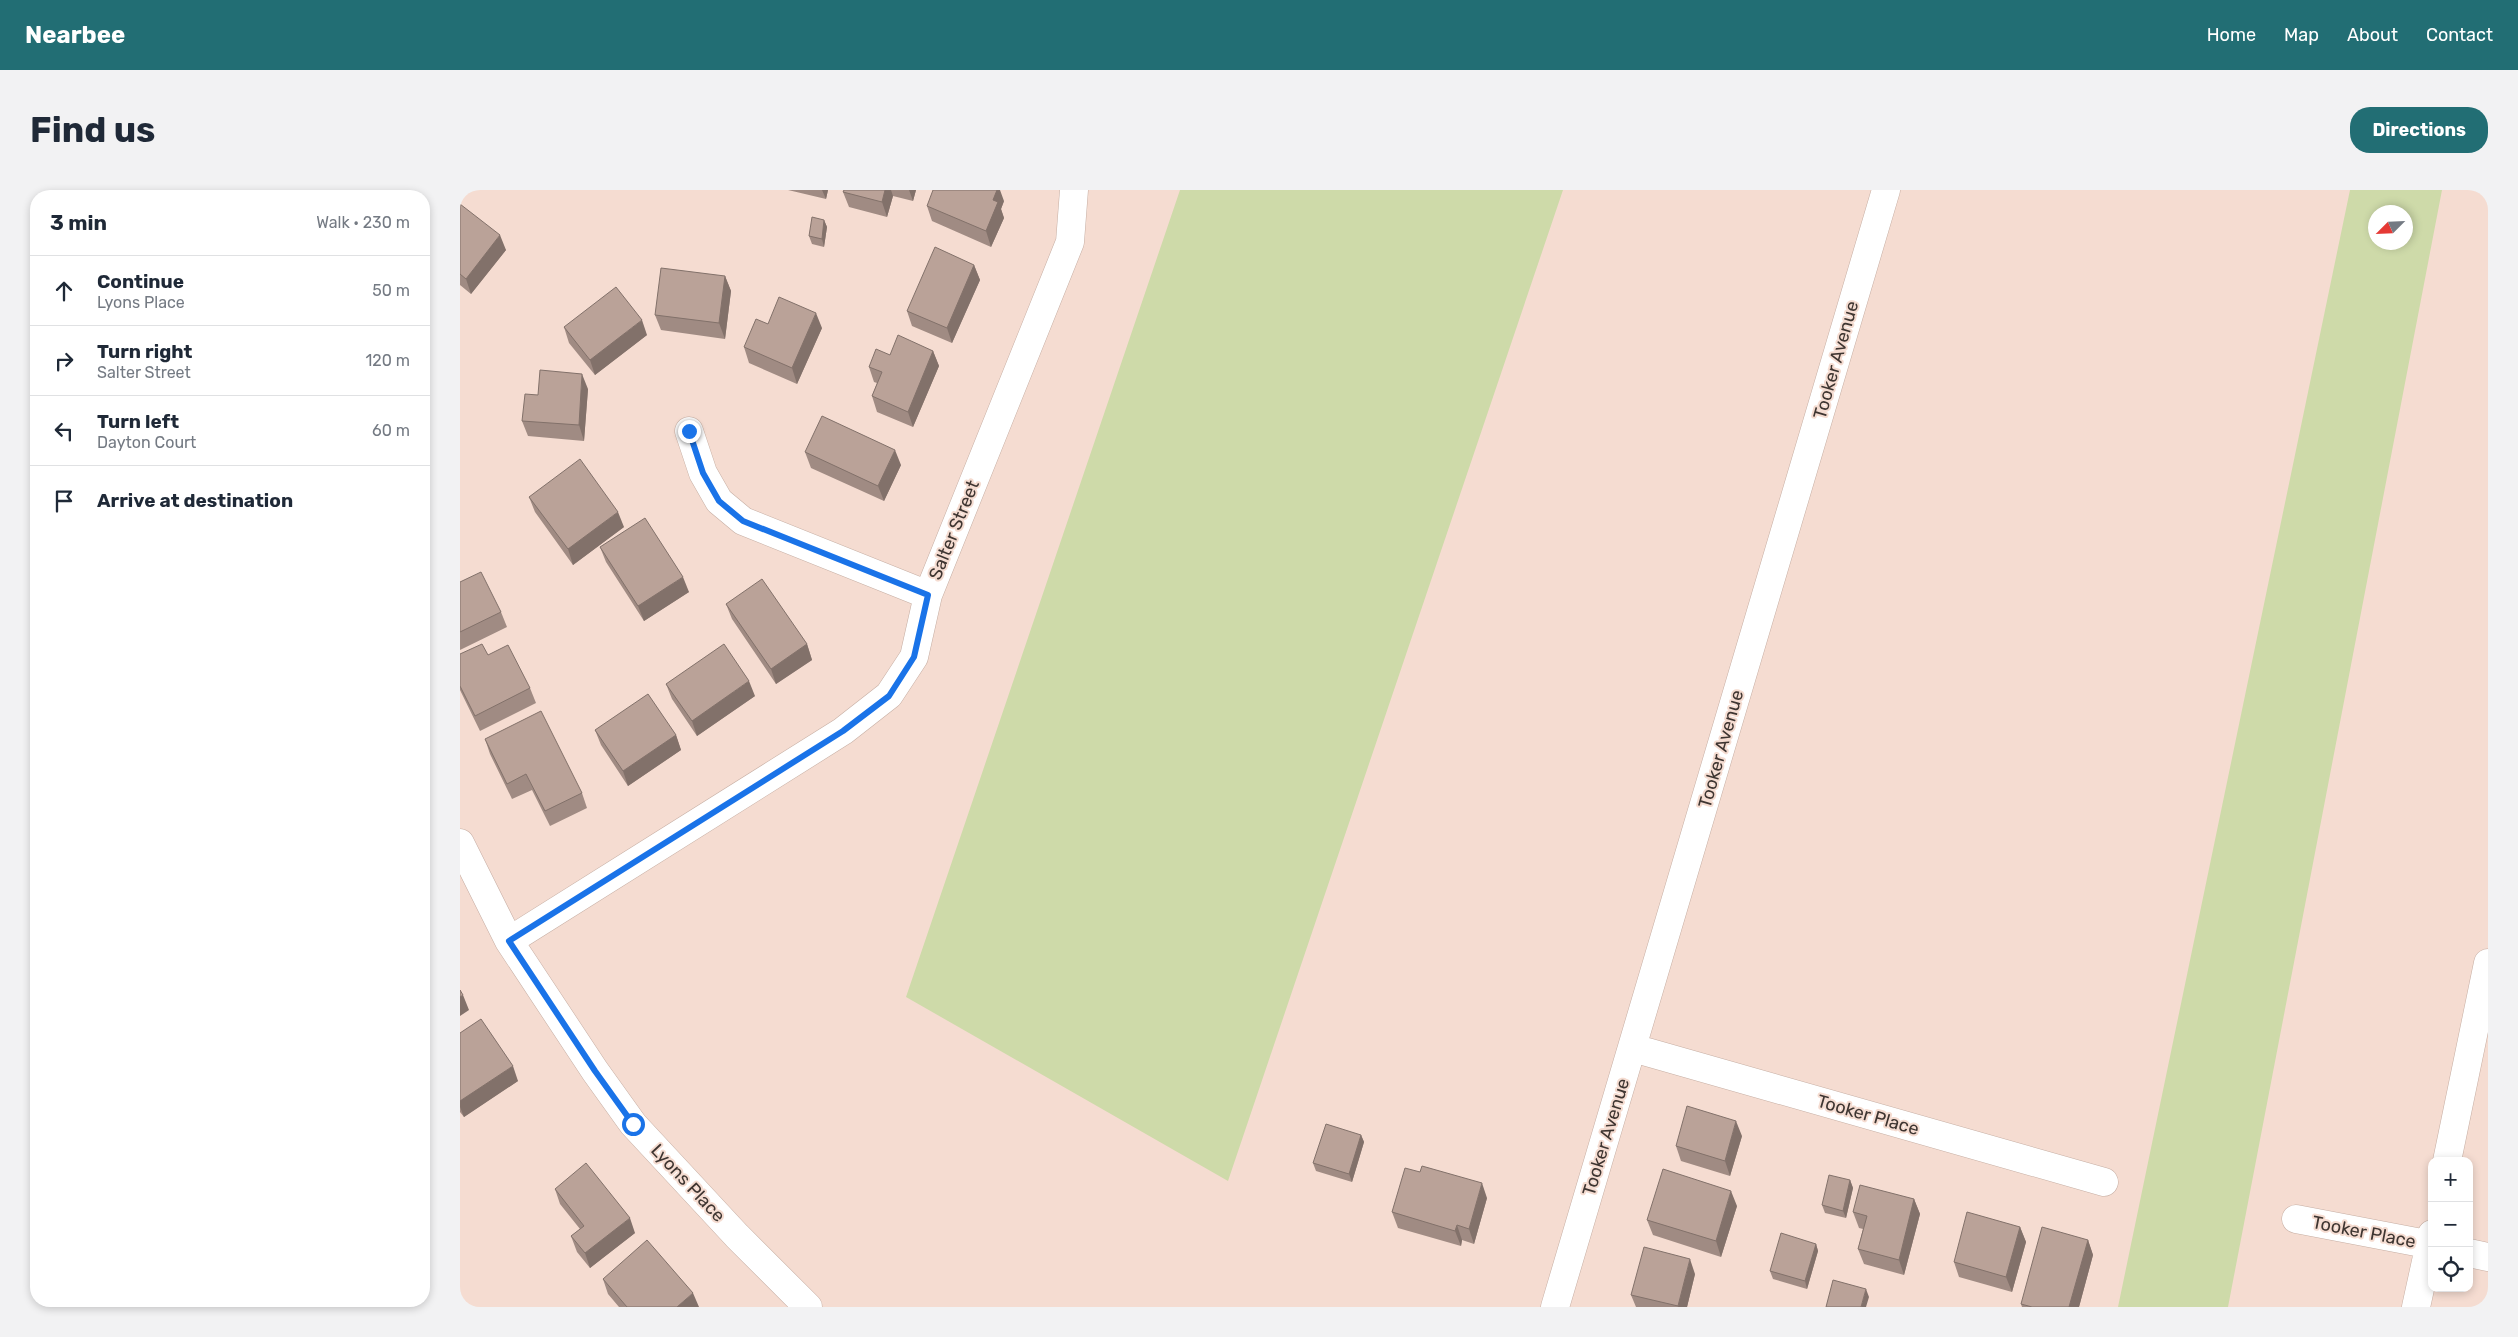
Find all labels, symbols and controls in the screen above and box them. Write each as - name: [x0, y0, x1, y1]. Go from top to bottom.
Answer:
- text: Nearbee: [25, 21, 125, 49]
- text: Home: [2207, 24, 2256, 46]
- text: Map: [2284, 24, 2319, 46]
- text: About: [2347, 24, 2398, 46]
- text: Contact: [2426, 24, 2493, 46]
- button: Directions: [2350, 107, 2488, 153]
- text: Find us: [30, 109, 155, 151]
- north arrow: [2368, 205, 2413, 250]
- text: 3 min: [50, 210, 107, 235]
- text: Walk · 230 m: [316, 213, 410, 232]
- text: Continue: [97, 270, 184, 293]
- icon: ahead: [50, 277, 78, 305]
- text: 50 m: [372, 281, 410, 300]
- text: Lyons Place: [97, 293, 185, 312]
- street label: Tooker Avenue: [1809, 298, 1863, 422]
- text: Turn right: [97, 340, 192, 363]
- icon: right: [50, 347, 78, 375]
- text: 120 m: [365, 351, 410, 370]
- text: Salter Street: [97, 363, 191, 382]
- text: Turn left: [97, 410, 179, 433]
- icon: left: [50, 417, 78, 445]
- route end: [678, 420, 701, 443]
- text: 60 m: [372, 421, 410, 440]
- text: Dayton Court: [97, 433, 196, 452]
- street label: Salter Street: [924, 477, 984, 583]
- icon: arrive: [50, 487, 78, 515]
- text: Arrive at destination: [97, 489, 293, 512]
- street label: Tooker Avenue: [1694, 687, 1748, 811]
- street label: Tooker Avenue: [1578, 1076, 1634, 1198]
- street label: Tooker Place: [1814, 1090, 1922, 1140]
- route start: [622, 1113, 645, 1136]
- street label: Lyons Place: [646, 1139, 730, 1227]
- map controls: [2428, 1157, 2473, 1292]
- button: +: [2428, 1157, 2473, 1202]
- button: −: [2428, 1202, 2473, 1247]
- street label: Tooker Place: [2310, 1211, 2418, 1253]
- button: locate: [2428, 1247, 2473, 1292]

